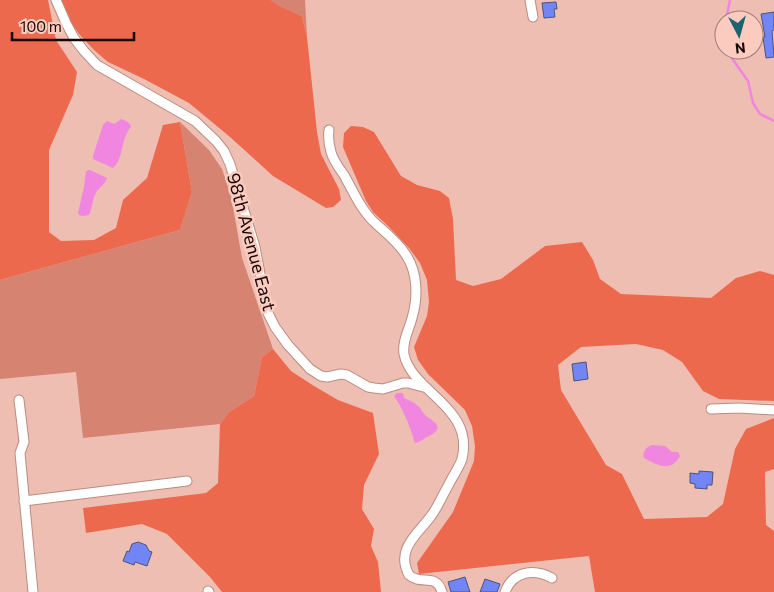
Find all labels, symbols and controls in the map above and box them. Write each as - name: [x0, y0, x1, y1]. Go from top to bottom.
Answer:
- scale bar: [12, 10, 135, 42]
- north arrow: [714, 10, 764, 60]
- text: 100 m: [20, 17, 62, 35]
- text: N: [734, 39, 747, 57]
- street label: 98th Avenue East: [223, 170, 281, 313]

